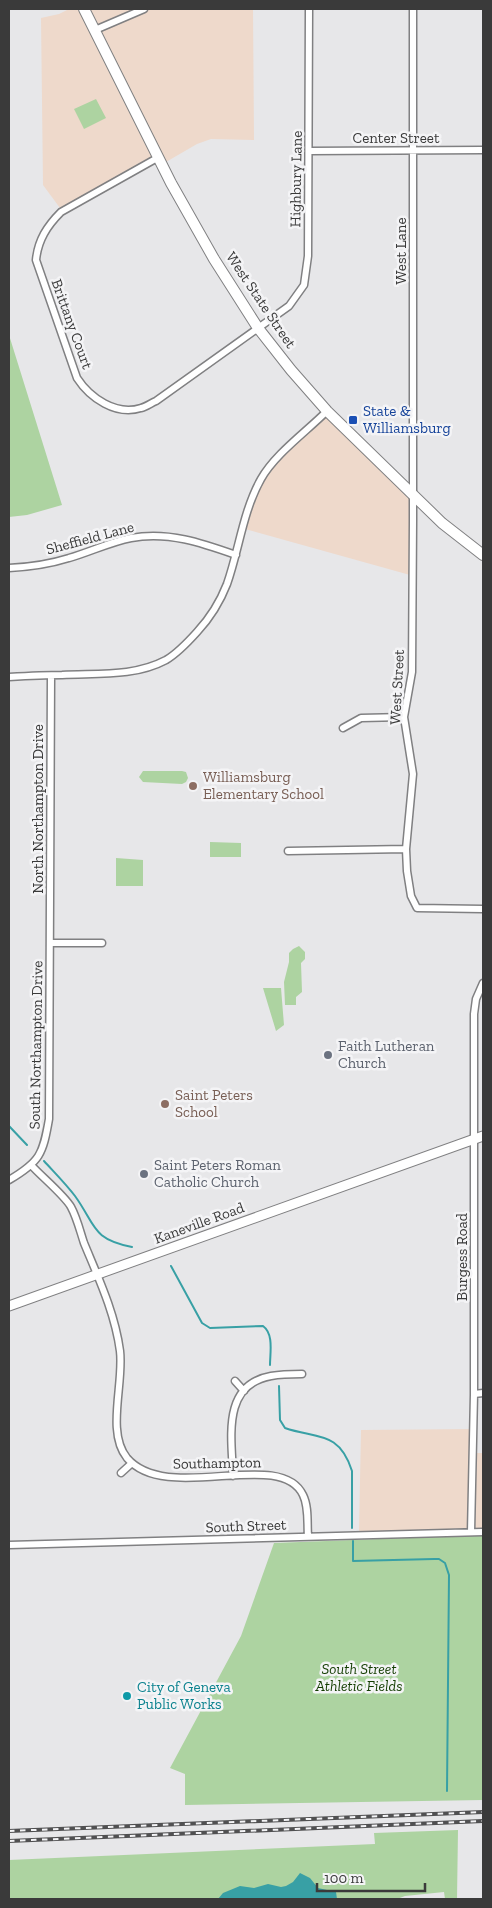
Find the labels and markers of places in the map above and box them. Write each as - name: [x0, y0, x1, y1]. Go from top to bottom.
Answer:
- place label: State & Williamsburg: [363, 402, 451, 437]
- marker: State & Williamsburg: [347, 414, 359, 426]
- place label: Williamsburg Elementary School: [203, 768, 324, 803]
- marker: Williamsburg Elementary School: [187, 780, 199, 792]
- place label: Faith Lutheran Church: [338, 1037, 435, 1072]
- marker: Faith Lutheran Church: [322, 1049, 334, 1061]
- place label: Saint Peters School: [175, 1086, 253, 1121]
- marker: Saint Peters School: [159, 1098, 171, 1110]
- place label: Saint Peters Roman Catholic Church: [154, 1156, 281, 1191]
- marker: Saint Peters Roman Catholic Church: [138, 1168, 150, 1180]
- place label: City of Geneva Public Works: [137, 1678, 231, 1713]
- marker: City of Geneva Public Works: [121, 1690, 133, 1702]

